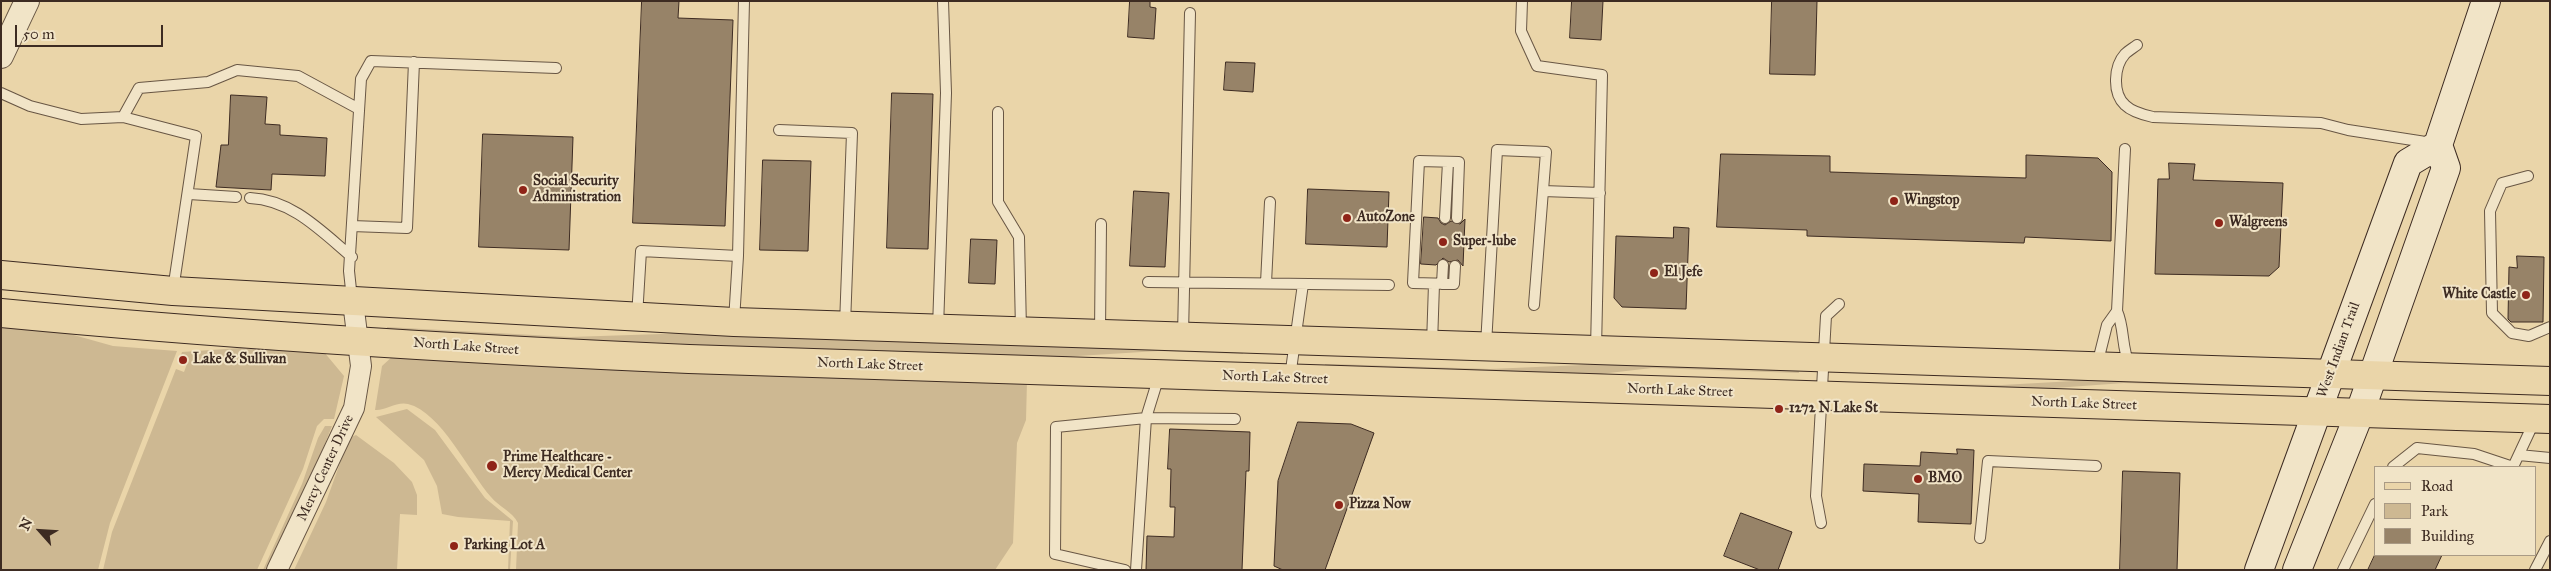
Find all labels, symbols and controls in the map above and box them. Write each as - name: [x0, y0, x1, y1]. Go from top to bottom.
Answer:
- scale bar: [18, 15, 165, 47]
- text: 50 m: [23, 25, 55, 43]
- place label: Social Security Administration: [533, 174, 621, 206]
- marker: Social Security Administration: [517, 184, 529, 196]
- place label: Wingstop: [1904, 193, 1959, 209]
- marker: Wingstop: [1888, 195, 1900, 207]
- place label: AutoZone: [1357, 210, 1415, 226]
- marker: AutoZone: [1341, 212, 1353, 224]
- place label: Walgreens: [2229, 215, 2287, 231]
- marker: Walgreens: [2213, 217, 2225, 229]
- place label: Super-lube: [1453, 234, 1516, 250]
- marker: Super-lube: [1437, 236, 1449, 248]
- place label: El Jefe: [1664, 265, 1702, 281]
- marker: El Jefe: [1648, 267, 1660, 279]
- place label: White Castle: [2442, 287, 2516, 303]
- marker: White Castle: [2520, 289, 2532, 301]
- street label: West Indian Trail: [2314, 300, 2364, 400]
- street label: North Lake Street: [413, 335, 519, 359]
- place label: Lake & Sullivan: [193, 352, 286, 368]
- marker: Lake & Sullivan: [177, 354, 189, 366]
- street label: North Lake Street: [817, 355, 923, 375]
- street label: North Lake Street: [1222, 368, 1328, 388]
- street label: North Lake Street: [1627, 381, 1733, 401]
- street label: North Lake Street: [2031, 394, 2137, 414]
- place label: 1272 N Lake St: [1789, 401, 1878, 417]
- marker: 1272 N Lake St: [1773, 403, 1785, 415]
- street label: Mercy Center Drive: [294, 412, 358, 524]
- place label: Prime Healthcare - Mercy Medical Center: [503, 450, 632, 482]
- marker: Prime Healthcare - Mercy Medical Center: [485, 459, 499, 473]
- legend: [2374, 466, 2536, 556]
- place label: BMO: [1928, 471, 1962, 487]
- marker: BMO: [1912, 473, 1924, 485]
- text: Road: [2421, 477, 2453, 495]
- place label: Pizza Now: [1349, 497, 1411, 513]
- marker: Pizza Now: [1333, 499, 1345, 511]
- text: Park: [2421, 502, 2448, 520]
- north arrow: [15, 506, 65, 556]
- text: N: [16, 515, 36, 533]
- text: Building: [2421, 527, 2474, 545]
- place label: Parking Lot A: [464, 538, 545, 554]
- marker: Parking Lot A: [448, 540, 460, 552]

